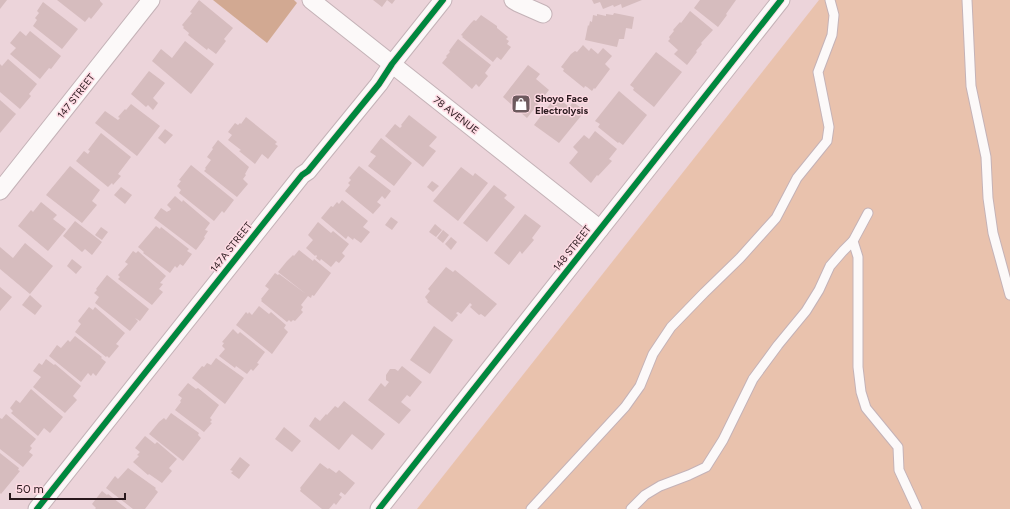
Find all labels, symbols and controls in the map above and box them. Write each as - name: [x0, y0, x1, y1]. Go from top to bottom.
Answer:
- street label: 147 STREET: [54, 71, 98, 121]
- place label: Shoyo Face Electrolysis: [535, 92, 588, 117]
- street label: 78 AVENUE: [431, 93, 481, 137]
- shop icon: Shoyo Face Electrolysis: [510, 93, 532, 115]
- street label: 147A STREET: [207, 219, 255, 275]
- street label: 148 STREET: [550, 222, 594, 273]
- scale bar: [10, 475, 125, 501]
- text: 50 m: [16, 482, 44, 496]

